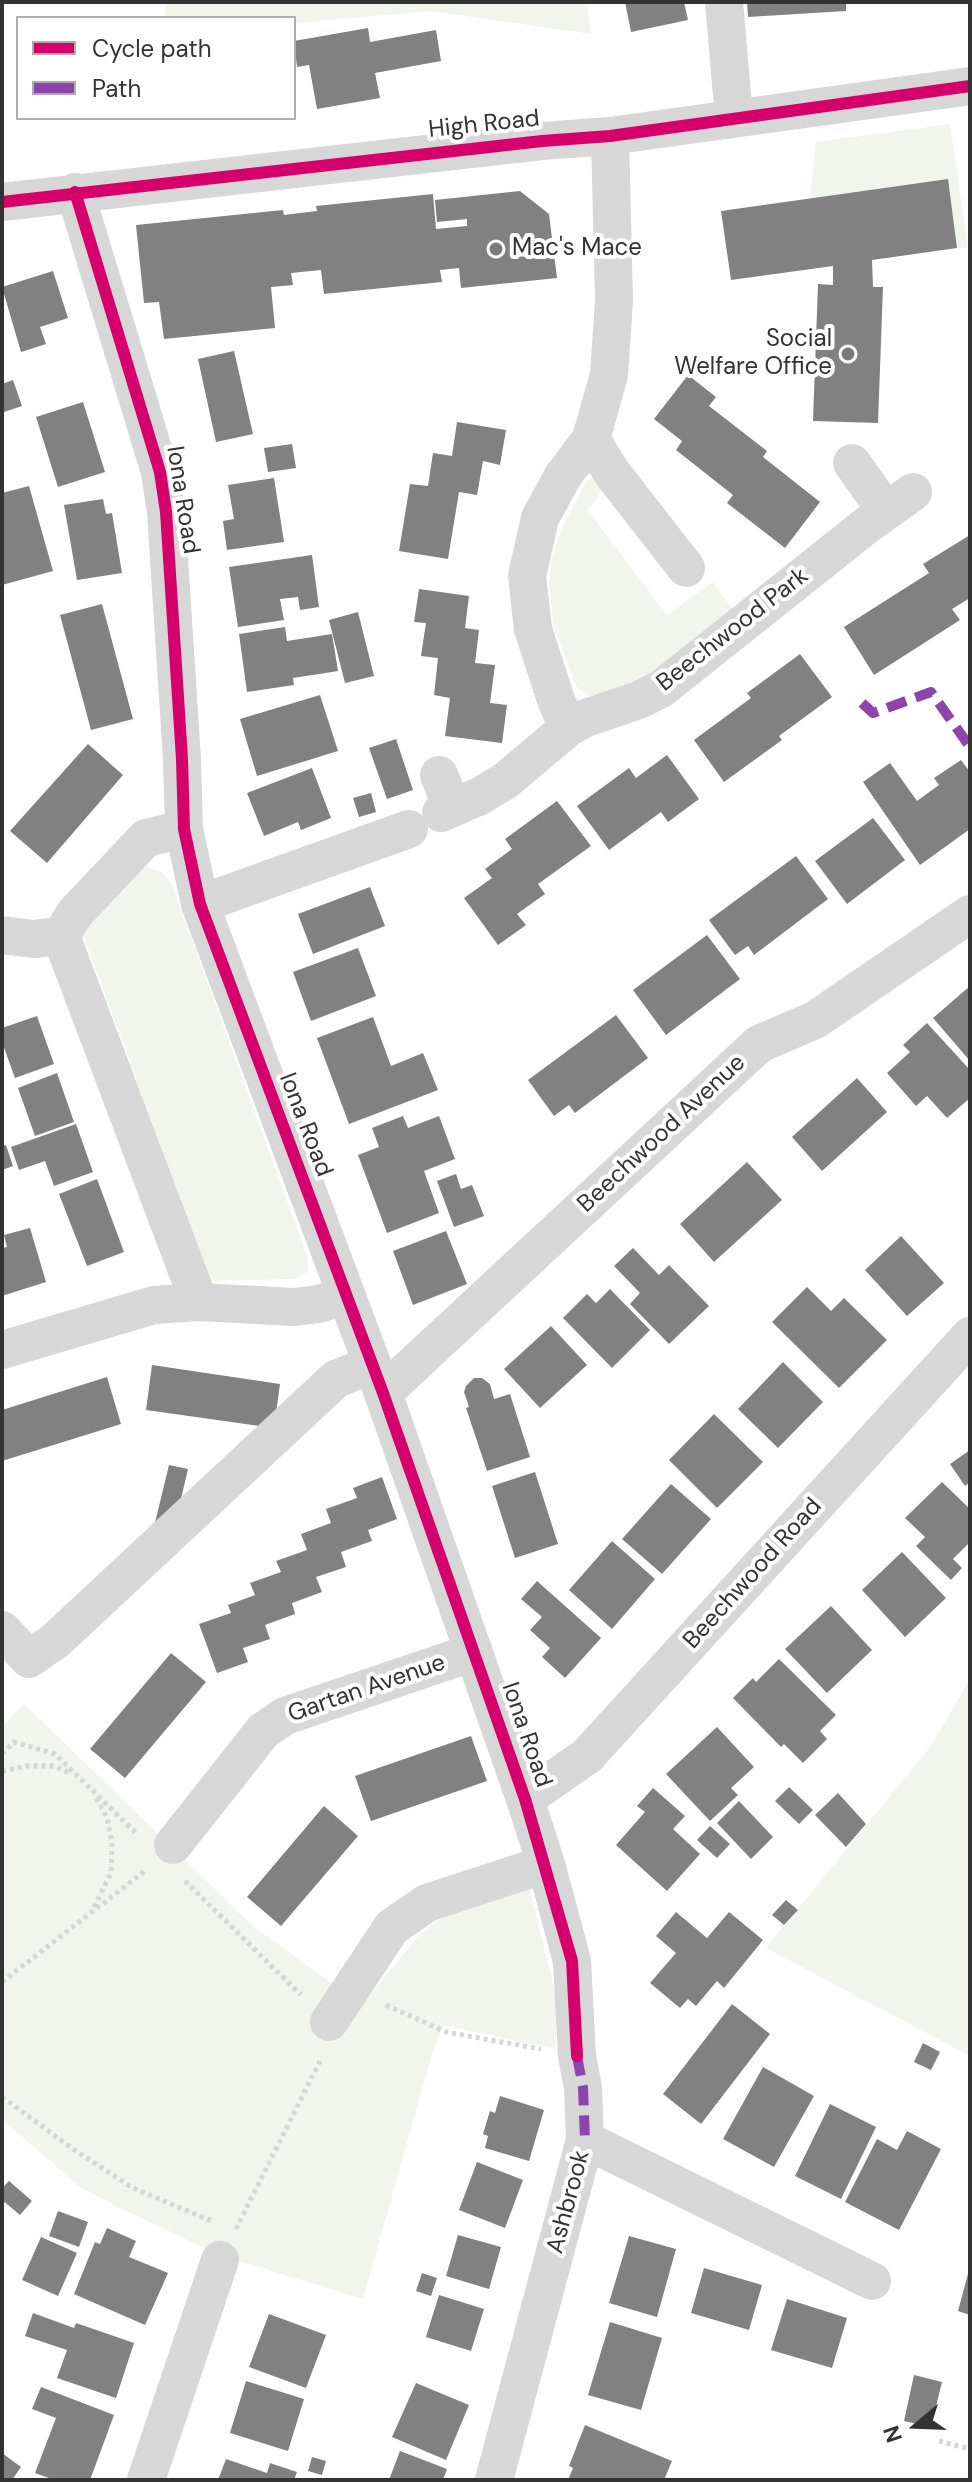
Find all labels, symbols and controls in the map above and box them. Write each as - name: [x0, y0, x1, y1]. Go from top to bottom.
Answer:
- legend: [16, 16, 296, 120]
- text: Cycle path: [92, 33, 211, 64]
- text: Path: [92, 73, 141, 104]
- street label: High Road: [427, 105, 541, 145]
- place label: Mac's Mace: [512, 235, 642, 263]
- marker: Mac's Mace: [487, 240, 505, 258]
- place label: Social Welfare Office: [674, 326, 832, 382]
- marker: Social Welfare Office: [839, 345, 857, 363]
- street label: Iona Road: [159, 444, 205, 556]
- street label: Beechwood Park: [651, 562, 815, 698]
- street label: Beechwood Avenue: [572, 1049, 752, 1219]
- street label: Iona Road: [272, 1069, 338, 1181]
- street label: Beechwood Road: [678, 1493, 828, 1655]
- street label: Gartan Avenue: [285, 1649, 449, 1729]
- street label: Iona Road: [495, 1679, 557, 1791]
- street label: Ashbrook: [541, 2147, 597, 2257]
- north arrow: [876, 2386, 956, 2466]
- text: N: [877, 2422, 909, 2446]

